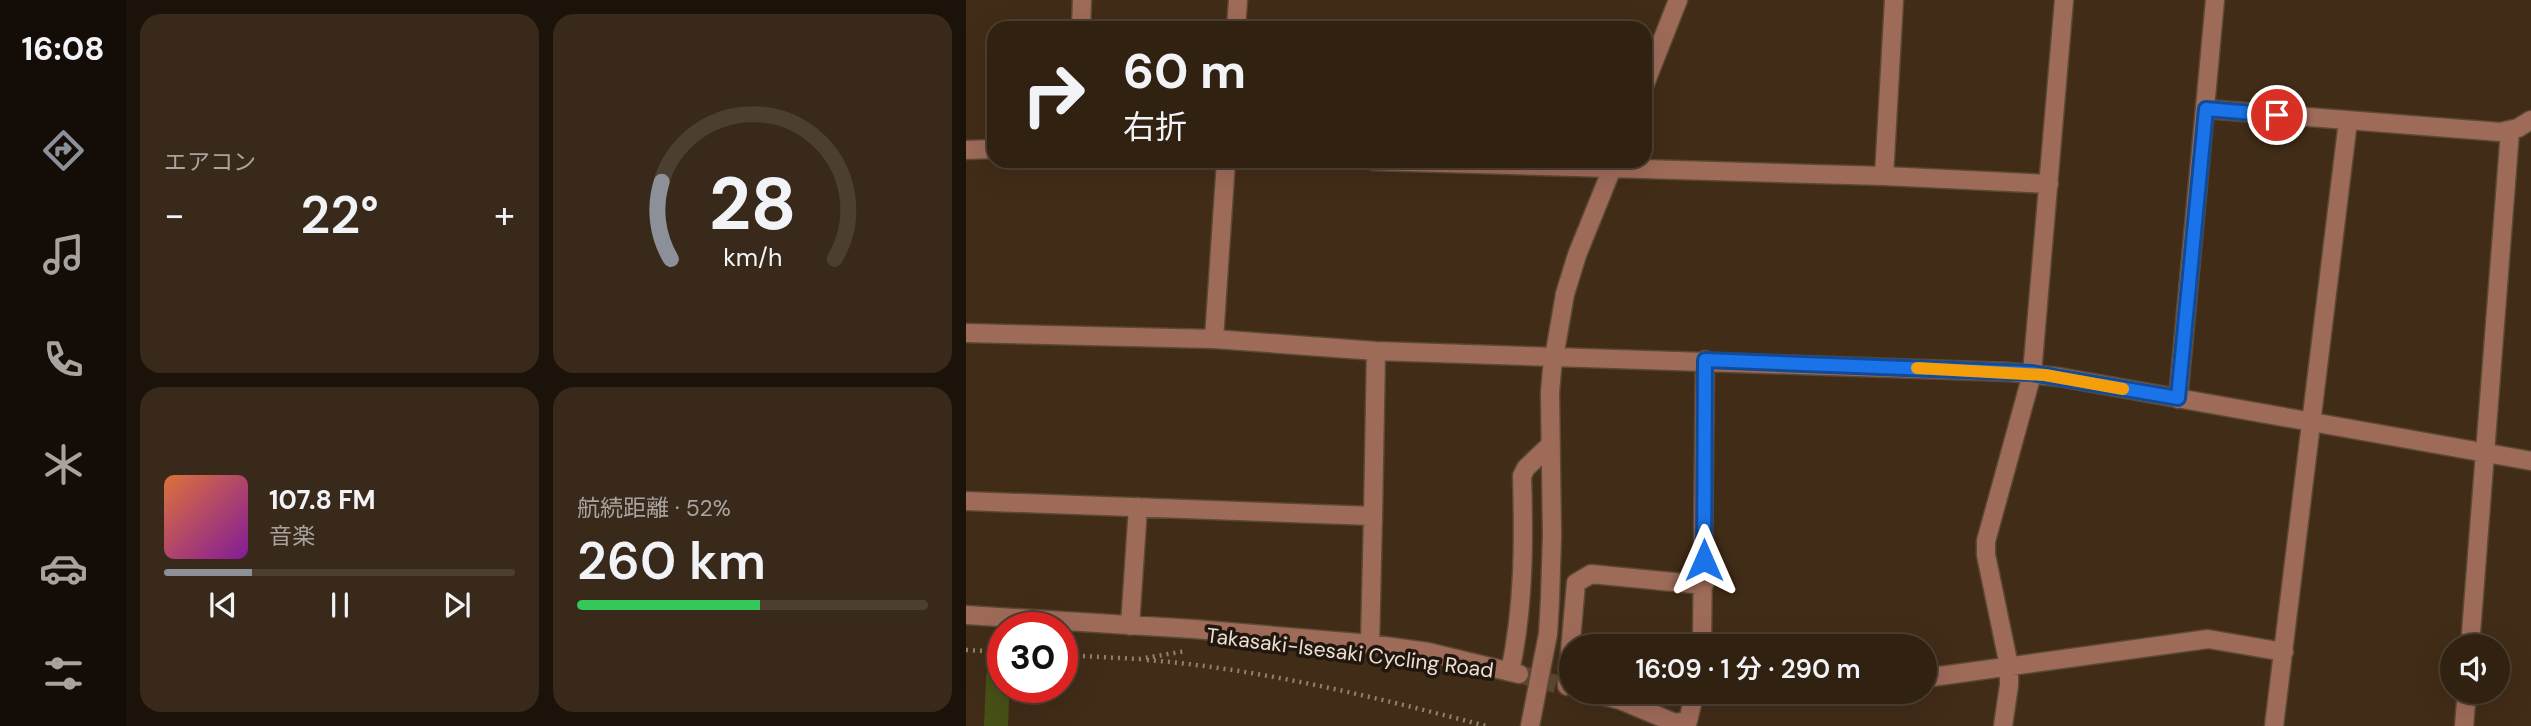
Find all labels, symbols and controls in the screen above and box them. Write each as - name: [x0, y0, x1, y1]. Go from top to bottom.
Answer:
- text: 16:08: [22, 28, 104, 70]
- text: 60 m: [1123, 39, 1246, 103]
- icon: right: [1008, 49, 1099, 140]
- pin: [2247, 85, 2307, 145]
- icon: arrive: [2258, 96, 2296, 134]
- text: 右折: [1123, 106, 1187, 148]
- icon: directions: [39, 126, 88, 175]
- text: エアコン: [164, 147, 256, 177]
- text: 28: [709, 158, 796, 253]
- text: 22°: [300, 181, 379, 249]
- text: −: [164, 190, 185, 240]
- text: +: [494, 190, 515, 240]
- icon: music: [39, 230, 88, 279]
- text: km/h: [723, 241, 782, 274]
- icon: phone: [39, 335, 88, 384]
- icon: climate: [39, 440, 88, 489]
- text: 107.8 FM: [269, 483, 376, 517]
- text: 航続距離 · 52%: [577, 493, 731, 523]
- text: 音楽: [269, 521, 315, 551]
- position arrow: [1667, 523, 1741, 597]
- text: 260 km: [577, 527, 766, 595]
- icon: car: [39, 544, 88, 593]
- icon: previous: [204, 586, 242, 624]
- icon: pause: [321, 586, 359, 624]
- icon: next: [438, 586, 476, 624]
- speed limit sign: 30: [987, 612, 1078, 703]
- street label: Takasaki-Isesaki Cycling Road: [1205, 622, 1495, 684]
- map controls: [2440, 634, 2510, 704]
- button: sound: [2440, 634, 2510, 704]
- icon: filters: [39, 649, 88, 698]
- text: 16:09 · 1 分 · 290 m: [1635, 652, 1861, 686]

